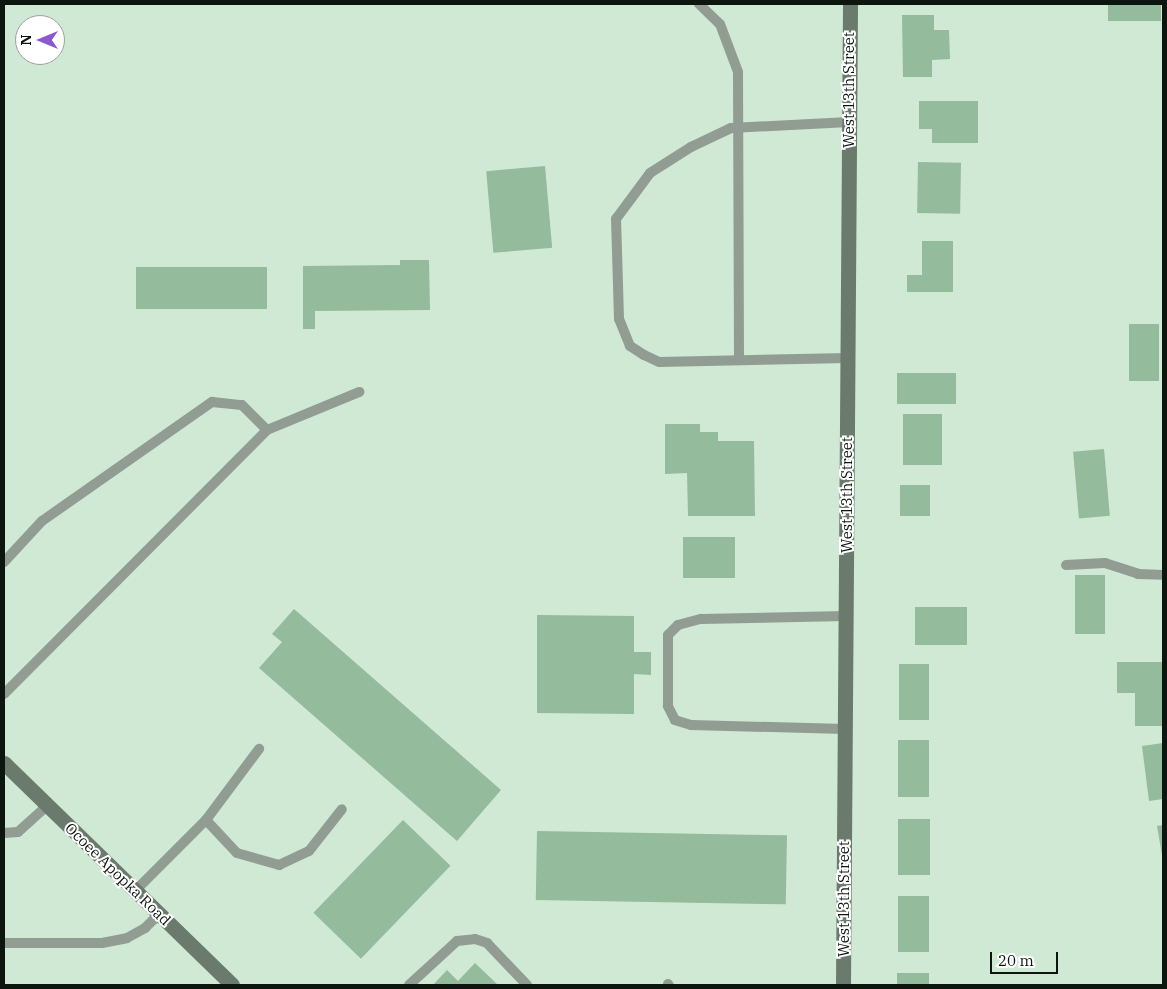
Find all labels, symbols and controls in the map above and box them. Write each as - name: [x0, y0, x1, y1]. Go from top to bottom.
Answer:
- north arrow: [15, 15, 65, 65]
- street label: West 13th Street: [840, 32, 858, 148]
- text: N: [17, 34, 35, 46]
- street label: West 13th Street: [838, 437, 856, 553]
- street label: Ocoee Apopka Road: [61, 819, 175, 929]
- street label: West 13th Street: [835, 841, 853, 957]
- scale bar: [992, 942, 1060, 974]
- text: 20 m: [998, 951, 1034, 970]

